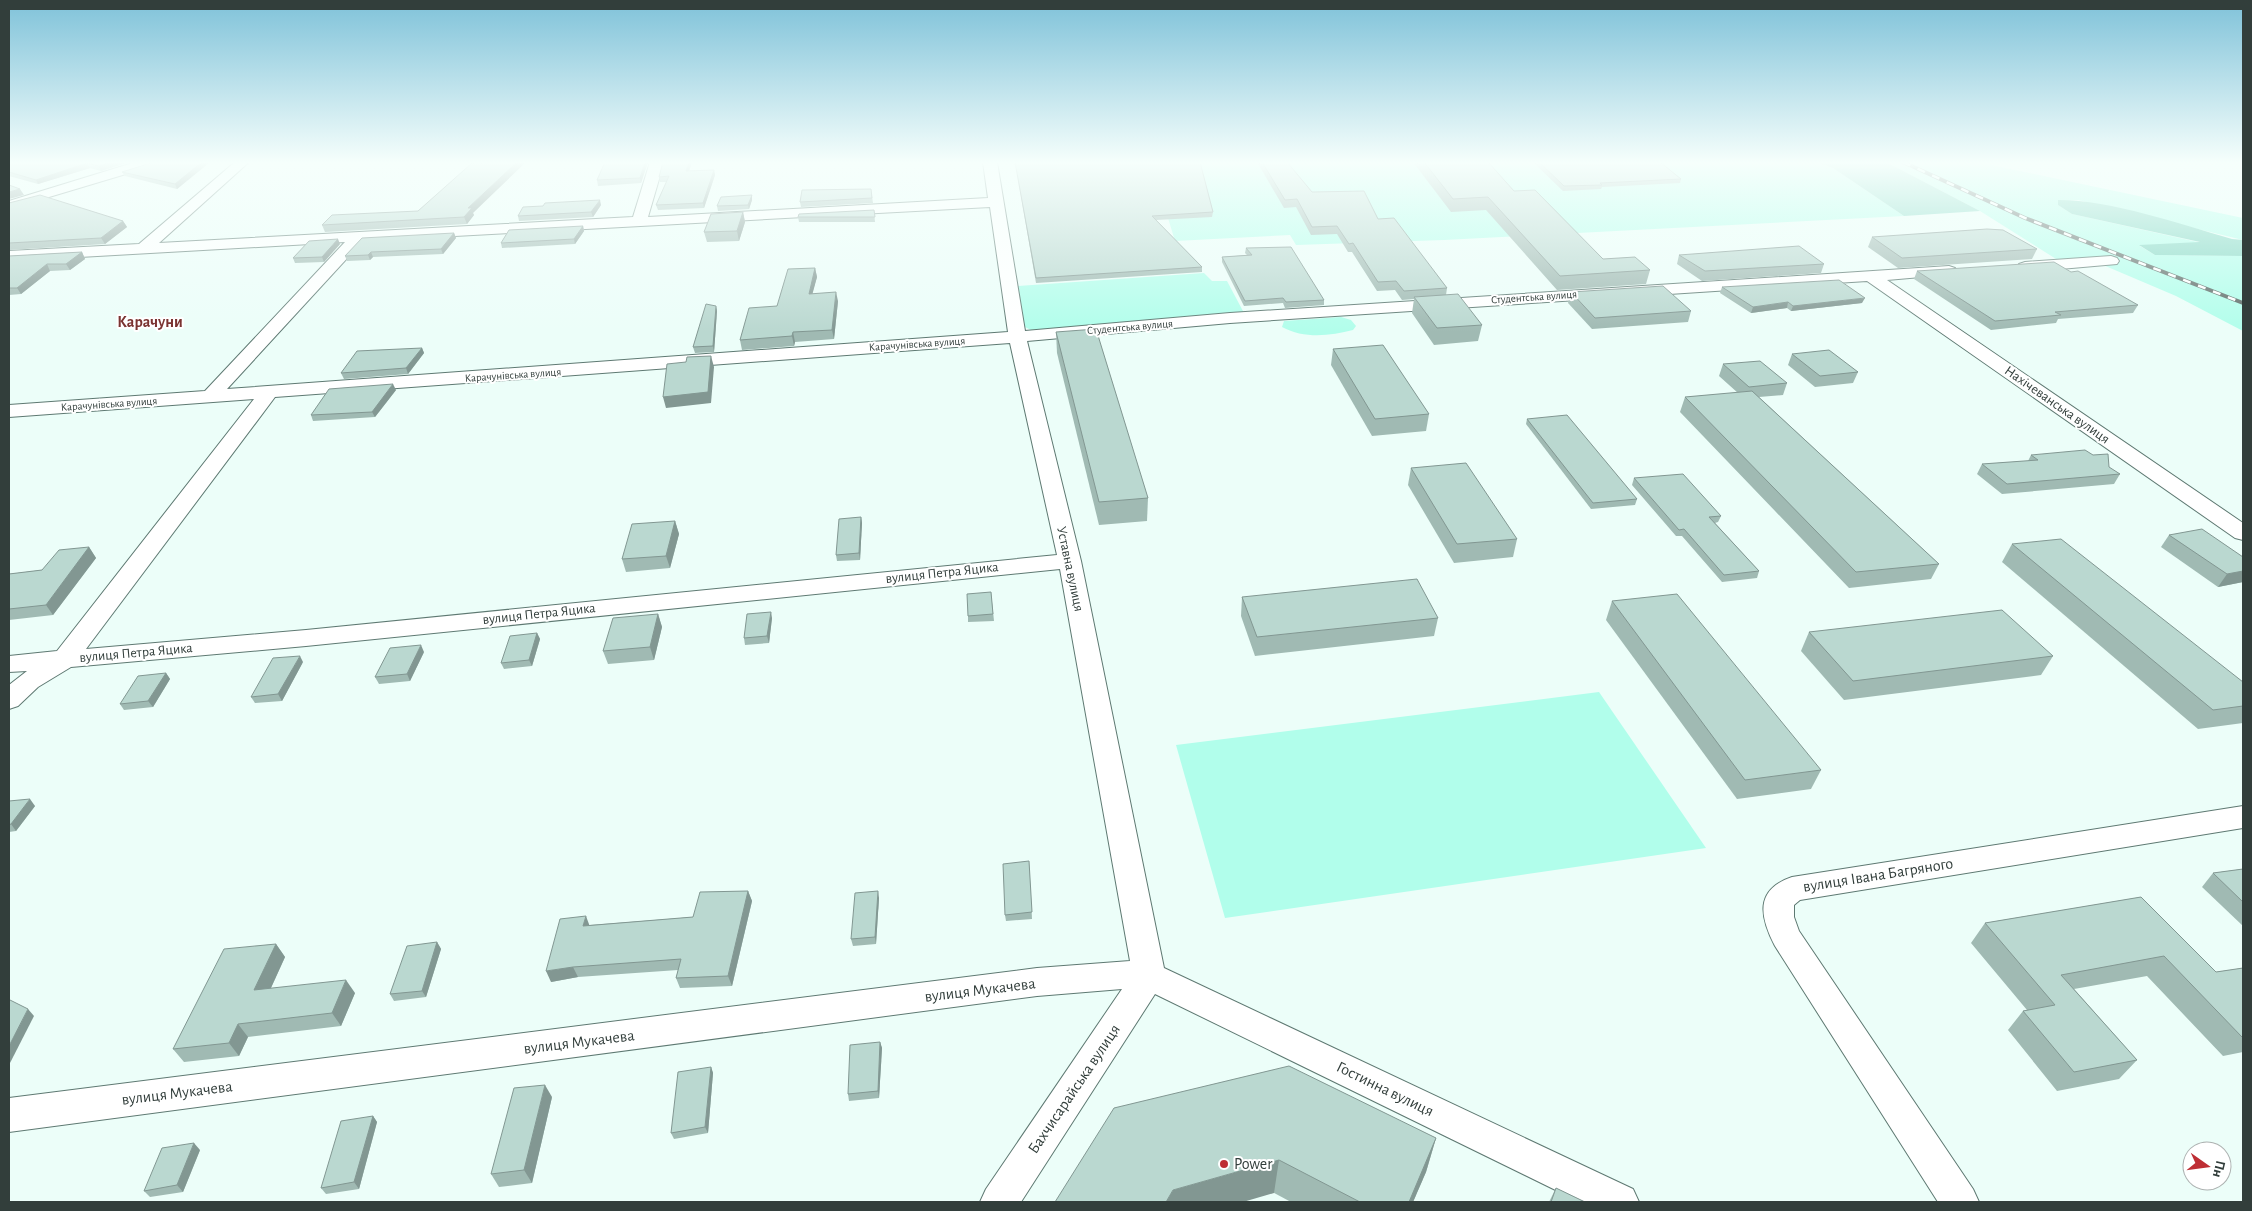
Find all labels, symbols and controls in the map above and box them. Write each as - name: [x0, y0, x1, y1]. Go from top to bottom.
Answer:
- street label: Студентська вулиця: [1491, 288, 1577, 306]
- district label: Карачуни: [117, 314, 183, 331]
- street label: Студентська вулиця: [1086, 318, 1174, 336]
- street label: Карачунівська вулиця: [868, 335, 966, 353]
- street label: Нахічеванська вулиця: [2002, 363, 2112, 447]
- street label: Карачунівська вулиця: [464, 366, 562, 384]
- street label: Карачунівська вулиця: [60, 395, 158, 413]
- street label: Уставна вулиця: [1054, 525, 1086, 613]
- street label: вулиця Петра Яцика: [885, 560, 1000, 586]
- street label: вулиця Петра Яцика: [482, 601, 597, 627]
- street label: вулиця Петра Яцика: [79, 641, 194, 665]
- street label: вулиця Івана Багряного: [1802, 855, 1955, 896]
- street label: вулиця Мукачева: [924, 975, 1036, 1006]
- street label: Бахчисарайська вулиця: [1025, 1021, 1124, 1157]
- street label: вулиця Мукачева: [523, 1027, 635, 1058]
- street label: Гостинна вулиця: [1333, 1059, 1436, 1120]
- street label: вулиця Мукачева: [121, 1078, 233, 1109]
- north arrow: [2182, 1141, 2232, 1191]
- place label: Power: [1234, 1156, 1273, 1172]
- marker: Power: [1218, 1158, 1230, 1170]
- text: Пн: [2210, 1159, 2228, 1179]

